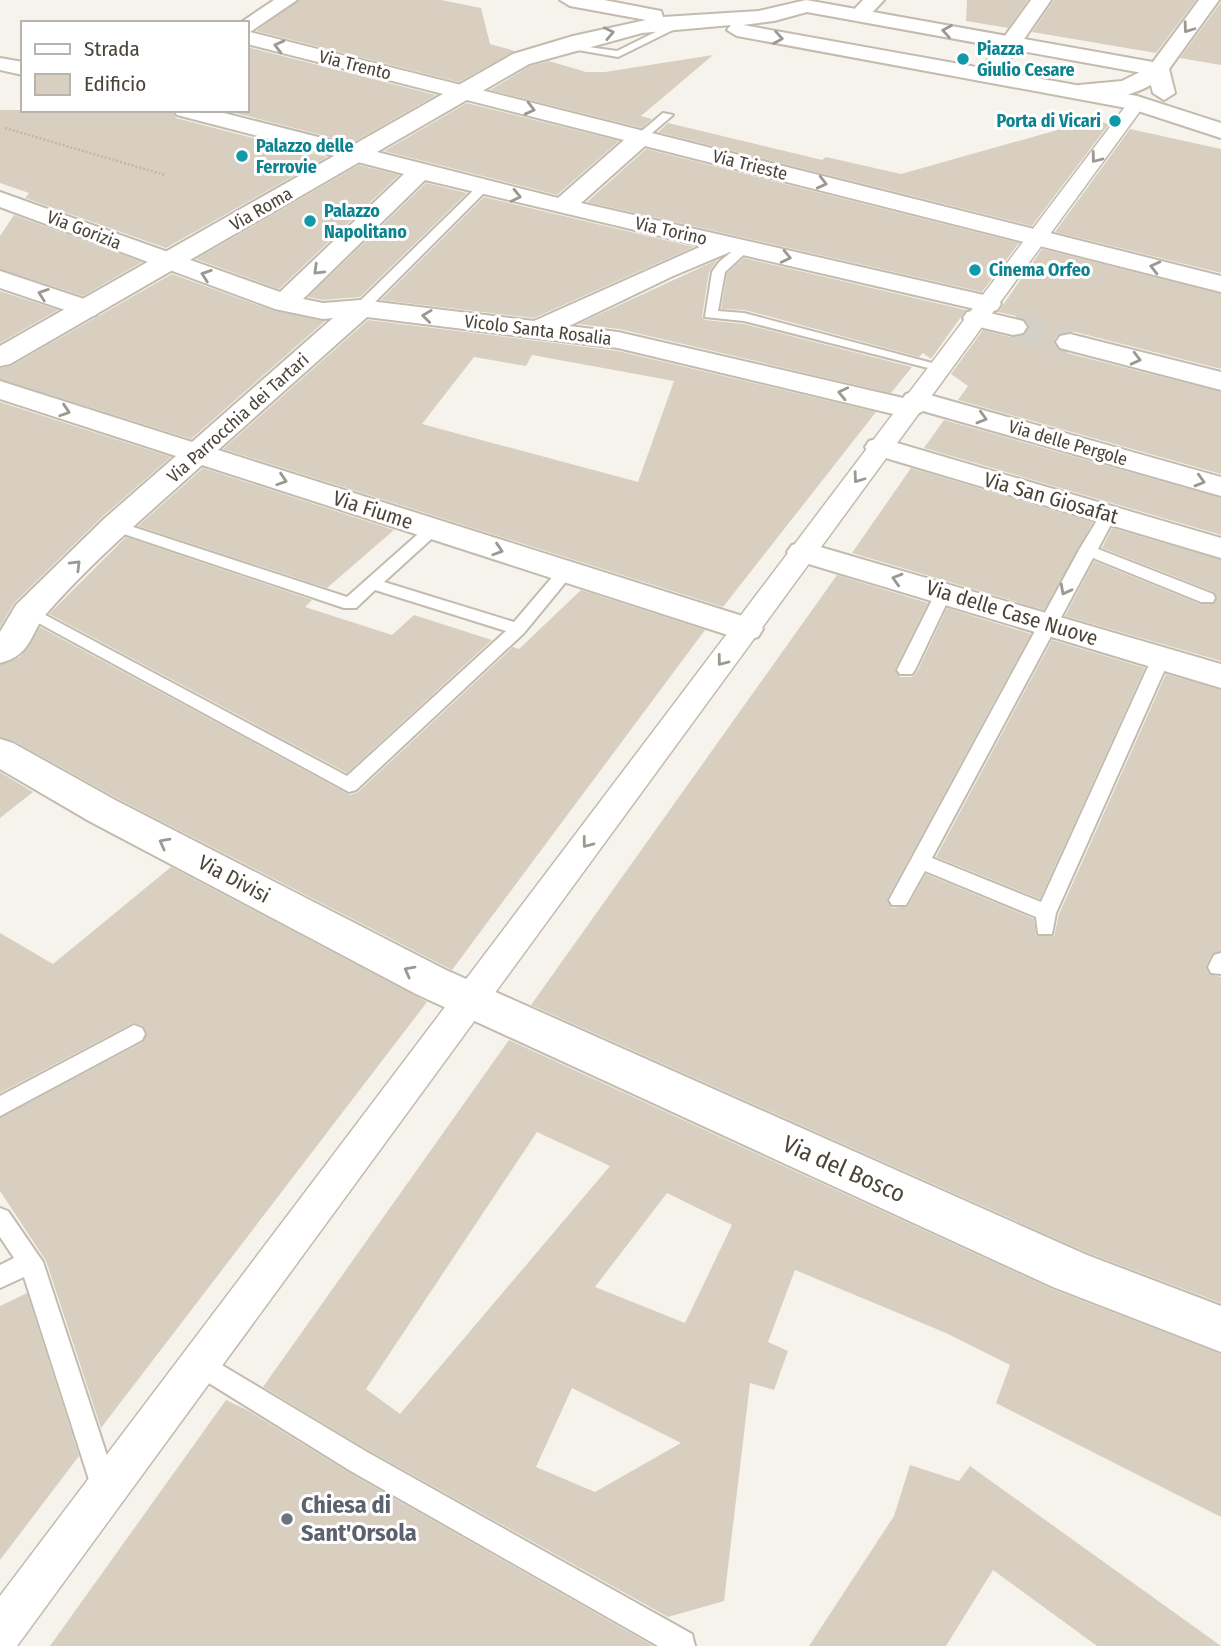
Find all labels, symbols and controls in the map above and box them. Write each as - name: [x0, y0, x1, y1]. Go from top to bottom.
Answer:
- one-way arrow: [1184, 20, 1197, 33]
- legend: [21, 21, 248, 112]
- one-way arrow: [941, 24, 953, 39]
- one-way arrow: [603, 26, 615, 41]
- one-way arrow: [771, 29, 783, 44]
- text: Strada: [84, 36, 140, 62]
- place label: Piazza Giulio Cesare: [977, 38, 1075, 81]
- one-way arrow: [273, 40, 285, 54]
- street label: Via Trento: [317, 45, 393, 85]
- marker: Piazza Giulio Cesare: [955, 51, 971, 67]
- text: Edificio: [84, 71, 146, 97]
- one-way arrow: [524, 101, 536, 115]
- place label: Porta di Vicari: [997, 110, 1101, 132]
- marker: Porta di Vicari: [1107, 113, 1123, 129]
- place label: Palazzo delle Ferrovie: [256, 135, 354, 178]
- street label: Via Trieste: [710, 145, 790, 185]
- marker: Palazzo delle Ferrovie: [234, 148, 250, 164]
- one-way arrow: [1092, 150, 1104, 163]
- one-way arrow: [816, 175, 828, 189]
- street label: Via Roma: [226, 182, 296, 236]
- one-way arrow: [510, 188, 522, 202]
- place label: Palazzo Napolitano: [324, 200, 407, 243]
- street label: Via Gorizia: [44, 206, 124, 254]
- street label: Via Torino: [633, 212, 709, 250]
- marker: Palazzo Napolitano: [302, 213, 318, 229]
- one-way arrow: [780, 249, 792, 264]
- place label: Cinema Orfeo: [989, 259, 1091, 281]
- one-way arrow: [313, 261, 326, 274]
- one-way arrow: [1149, 261, 1161, 275]
- marker: Cinema Orfeo: [967, 262, 983, 278]
- one-way arrow: [201, 270, 213, 284]
- one-way arrow: [38, 288, 50, 302]
- one-way arrow: [421, 309, 433, 324]
- street label: Vicolo Santa Rosalia: [463, 310, 613, 350]
- street label: Via Parrocchia dei Tartari: [163, 349, 313, 487]
- one-way arrow: [1130, 351, 1142, 365]
- one-way arrow: [837, 387, 849, 401]
- one-way arrow: [58, 403, 71, 417]
- one-way arrow: [975, 410, 987, 425]
- street label: Via delle Pergole: [1006, 415, 1130, 471]
- street label: Via San Giosafat: [981, 466, 1121, 530]
- one-way arrow: [854, 470, 866, 483]
- one-way arrow: [275, 472, 287, 487]
- one-way arrow: [1194, 473, 1206, 487]
- street label: Via Fiume: [330, 485, 416, 535]
- one-way arrow: [492, 542, 504, 556]
- one-way arrow: [68, 561, 81, 574]
- one-way arrow: [892, 573, 904, 587]
- street label: Via delle Case Nuove: [923, 574, 1101, 652]
- one-way arrow: [1060, 583, 1074, 595]
- one-way arrow: [718, 653, 731, 665]
- one-way arrow: [582, 835, 595, 848]
- one-way arrow: [159, 837, 171, 851]
- street label: Via Divisi: [194, 849, 274, 909]
- one-way arrow: [404, 966, 416, 979]
- street label: Via del Bosco: [779, 1130, 909, 1208]
- place label: Chiesa di Sant'Orsola: [301, 1491, 417, 1547]
- marker: Chiesa di Sant'Orsola: [279, 1511, 295, 1527]

